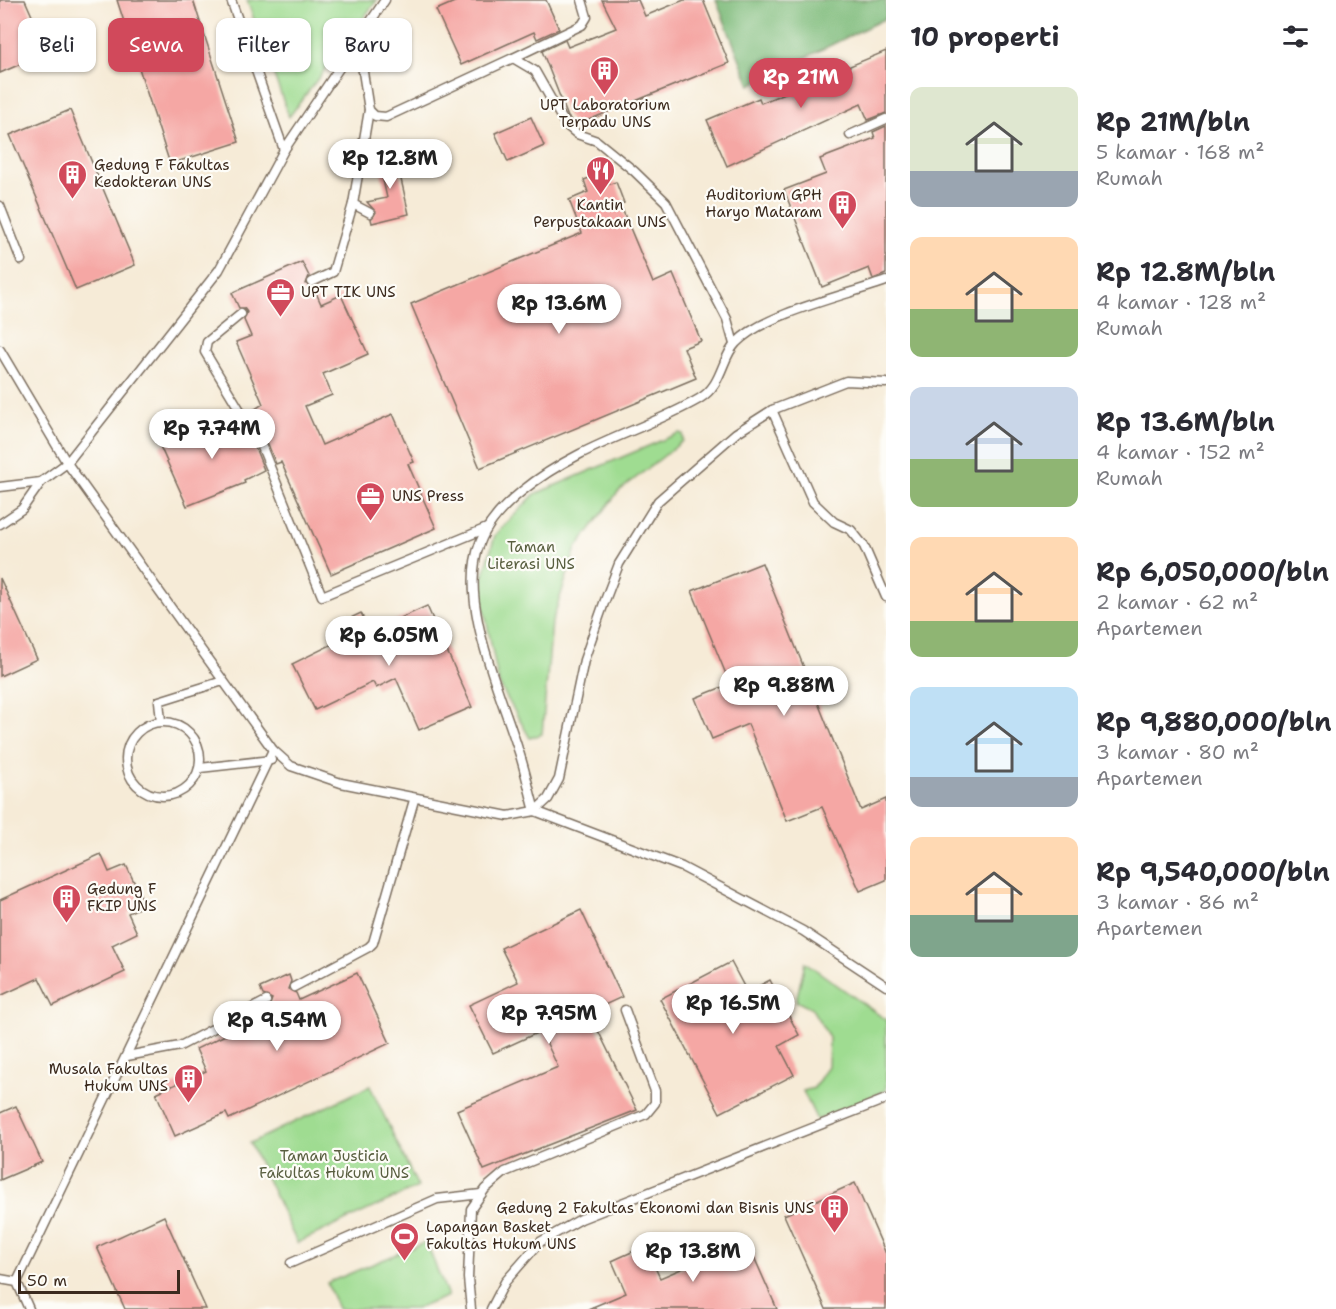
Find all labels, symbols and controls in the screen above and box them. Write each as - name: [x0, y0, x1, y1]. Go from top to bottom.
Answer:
- chip: Beli: [18, 18, 96, 72]
- chip: Sewa: [108, 18, 204, 72]
- chip: Filter: [216, 18, 311, 72]
- chip: Baru: [323, 18, 412, 72]
- text: 10 properti: [910, 19, 1059, 54]
- icon: filters: [1279, 20, 1312, 53]
- building icon: UPT Laboratorium Terpadu UNS: [589, 54, 621, 96]
- pin: Rp 21M: [752, 58, 850, 109]
- text: Rp 21M: [763, 64, 839, 90]
- place label: UPT Laboratorium Terpadu UNS: [540, 95, 670, 132]
- text: Rp 21M/bln: [1096, 104, 1250, 139]
- icon: home: [958, 111, 1030, 183]
- pin: Rp 12.8M: [328, 139, 452, 190]
- text: 5 kamar · 168 m²: [1096, 139, 1265, 165]
- text: Rp 12.8M: [342, 145, 438, 171]
- restaurant icon: Kantin Perpustakaan UNS: [584, 154, 616, 196]
- place label: Gedung F Fakultas Kedokteran UNS: [94, 155, 230, 192]
- building icon: Gedung F Fakultas Kedokteran UNS: [57, 158, 89, 200]
- text: Rumah: [1096, 165, 1163, 191]
- place label: Auditorium GPH Haryo Mataram: [706, 185, 822, 222]
- building icon: Auditorium GPH Haryo Mataram: [827, 188, 859, 230]
- place label: Kantin Perpustakaan UNS: [533, 195, 667, 232]
- text: Rp 12.8M/bln: [1096, 254, 1275, 289]
- icon: home: [958, 261, 1030, 333]
- office icon: UPT TIK UNS: [264, 276, 296, 318]
- place label: UPT TIK UNS: [301, 282, 396, 302]
- pin: Rp 13.6M: [497, 284, 621, 335]
- text: 4 kamar · 128 m²: [1096, 289, 1266, 315]
- text: Rp 13.6M: [511, 290, 607, 316]
- text: Rumah: [1096, 315, 1163, 341]
- text: Rp 13.6M/bln: [1096, 404, 1275, 439]
- pin: Rp 7.74M: [150, 409, 274, 460]
- icon: home: [958, 411, 1030, 483]
- text: Rp 7.74M: [163, 415, 261, 441]
- text: 4 kamar · 152 m²: [1096, 439, 1265, 465]
- text: Rumah: [1096, 465, 1163, 491]
- office icon: UNS Press: [355, 480, 387, 522]
- place label: UNS Press: [392, 486, 464, 506]
- park label: Taman Literasi UNS: [487, 537, 575, 574]
- text: Rp 6,050,000/bln: [1096, 554, 1329, 589]
- icon: home: [958, 561, 1030, 633]
- text: 2 kamar · 62 m²: [1096, 589, 1258, 615]
- text: Apartemen: [1096, 615, 1203, 641]
- pin: Rp 6.05M: [327, 616, 451, 667]
- text: Rp 6.05M: [339, 622, 439, 648]
- pin: Rp 9.88M: [722, 666, 846, 717]
- text: Rp 9.88M: [733, 672, 835, 698]
- text: Rp 9,880,000/bln: [1096, 704, 1332, 739]
- icon: home: [958, 711, 1030, 783]
- text: 3 kamar · 80 m²: [1096, 739, 1259, 765]
- text: Apartemen: [1096, 765, 1203, 791]
- text: Rp 9,540,000/bln: [1096, 854, 1330, 889]
- icon: home: [958, 861, 1030, 933]
- place label: Gedung F FKIP UNS: [87, 879, 157, 916]
- building icon: Gedung F FKIP UNS: [50, 882, 82, 924]
- text: 3 kamar · 86 m²: [1096, 889, 1259, 915]
- text: Apartemen: [1096, 915, 1203, 941]
- pin: Rp 16.5M: [671, 984, 795, 1035]
- text: Rp 16.5M: [686, 990, 780, 1016]
- pin: Rp 7.95M: [487, 994, 611, 1045]
- text: Rp 7.95M: [501, 1000, 597, 1026]
- pin: Rp 9.54M: [215, 1001, 339, 1052]
- text: Rp 9.54M: [227, 1007, 327, 1033]
- place label: Musala Fakultas Hukum UNS: [49, 1059, 168, 1096]
- building icon: Musala Fakultas Hukum UNS: [173, 1062, 205, 1104]
- park label: Taman Justicia Fakultas Hukum UNS: [259, 1146, 409, 1183]
- building icon: Gedung 2 Fakultas Ekonomi dan Bisnis UNS: [819, 1192, 851, 1234]
- place label: Gedung 2 Fakultas Ekonomi dan Bisnis UNS: [496, 1198, 814, 1218]
- place label: Lapangan Basket Fakultas Hukum UNS: [426, 1217, 576, 1254]
- sports icon: Lapangan Basket Fakultas Hukum UNS: [389, 1220, 421, 1262]
- pin: Rp 13.8M: [631, 1232, 755, 1283]
- text: Rp 13.8M: [645, 1238, 741, 1264]
- scale bar: [18, 1267, 180, 1294]
- text: 50 m: [27, 1270, 67, 1291]

